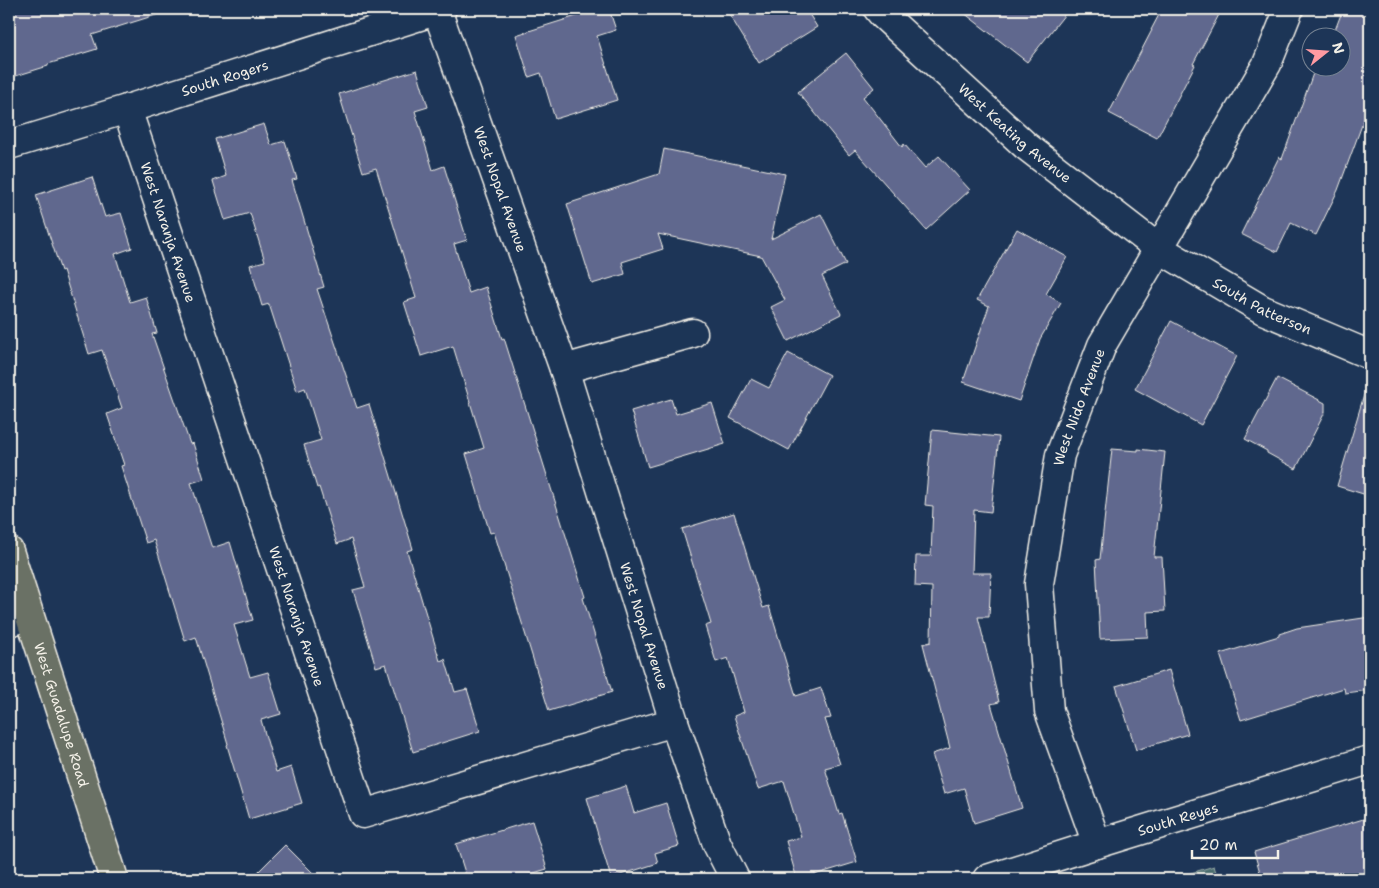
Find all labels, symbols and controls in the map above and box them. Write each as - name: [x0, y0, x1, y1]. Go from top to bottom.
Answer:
- north arrow: [1302, 28, 1352, 78]
- text: N: [1328, 40, 1349, 56]
- street label: South Rogers: [179, 56, 271, 100]
- street label: West Keating Avenue: [955, 79, 1075, 187]
- street label: West Nopal Avenue: [470, 124, 531, 255]
- street label: West Naranja Avenue: [136, 160, 200, 305]
- street label: South Patterson: [1210, 273, 1315, 339]
- street label: West Nido Avenue: [1049, 346, 1109, 467]
- street label: West Naranja Avenue: [265, 544, 329, 689]
- street label: West Nopal Avenue: [616, 560, 672, 692]
- street label: West Guadalupe Road: [30, 640, 93, 789]
- street label: South Reyes: [1135, 798, 1220, 840]
- scale bar: [1192, 828, 1278, 860]
- text: 20 m: [1199, 835, 1238, 855]

